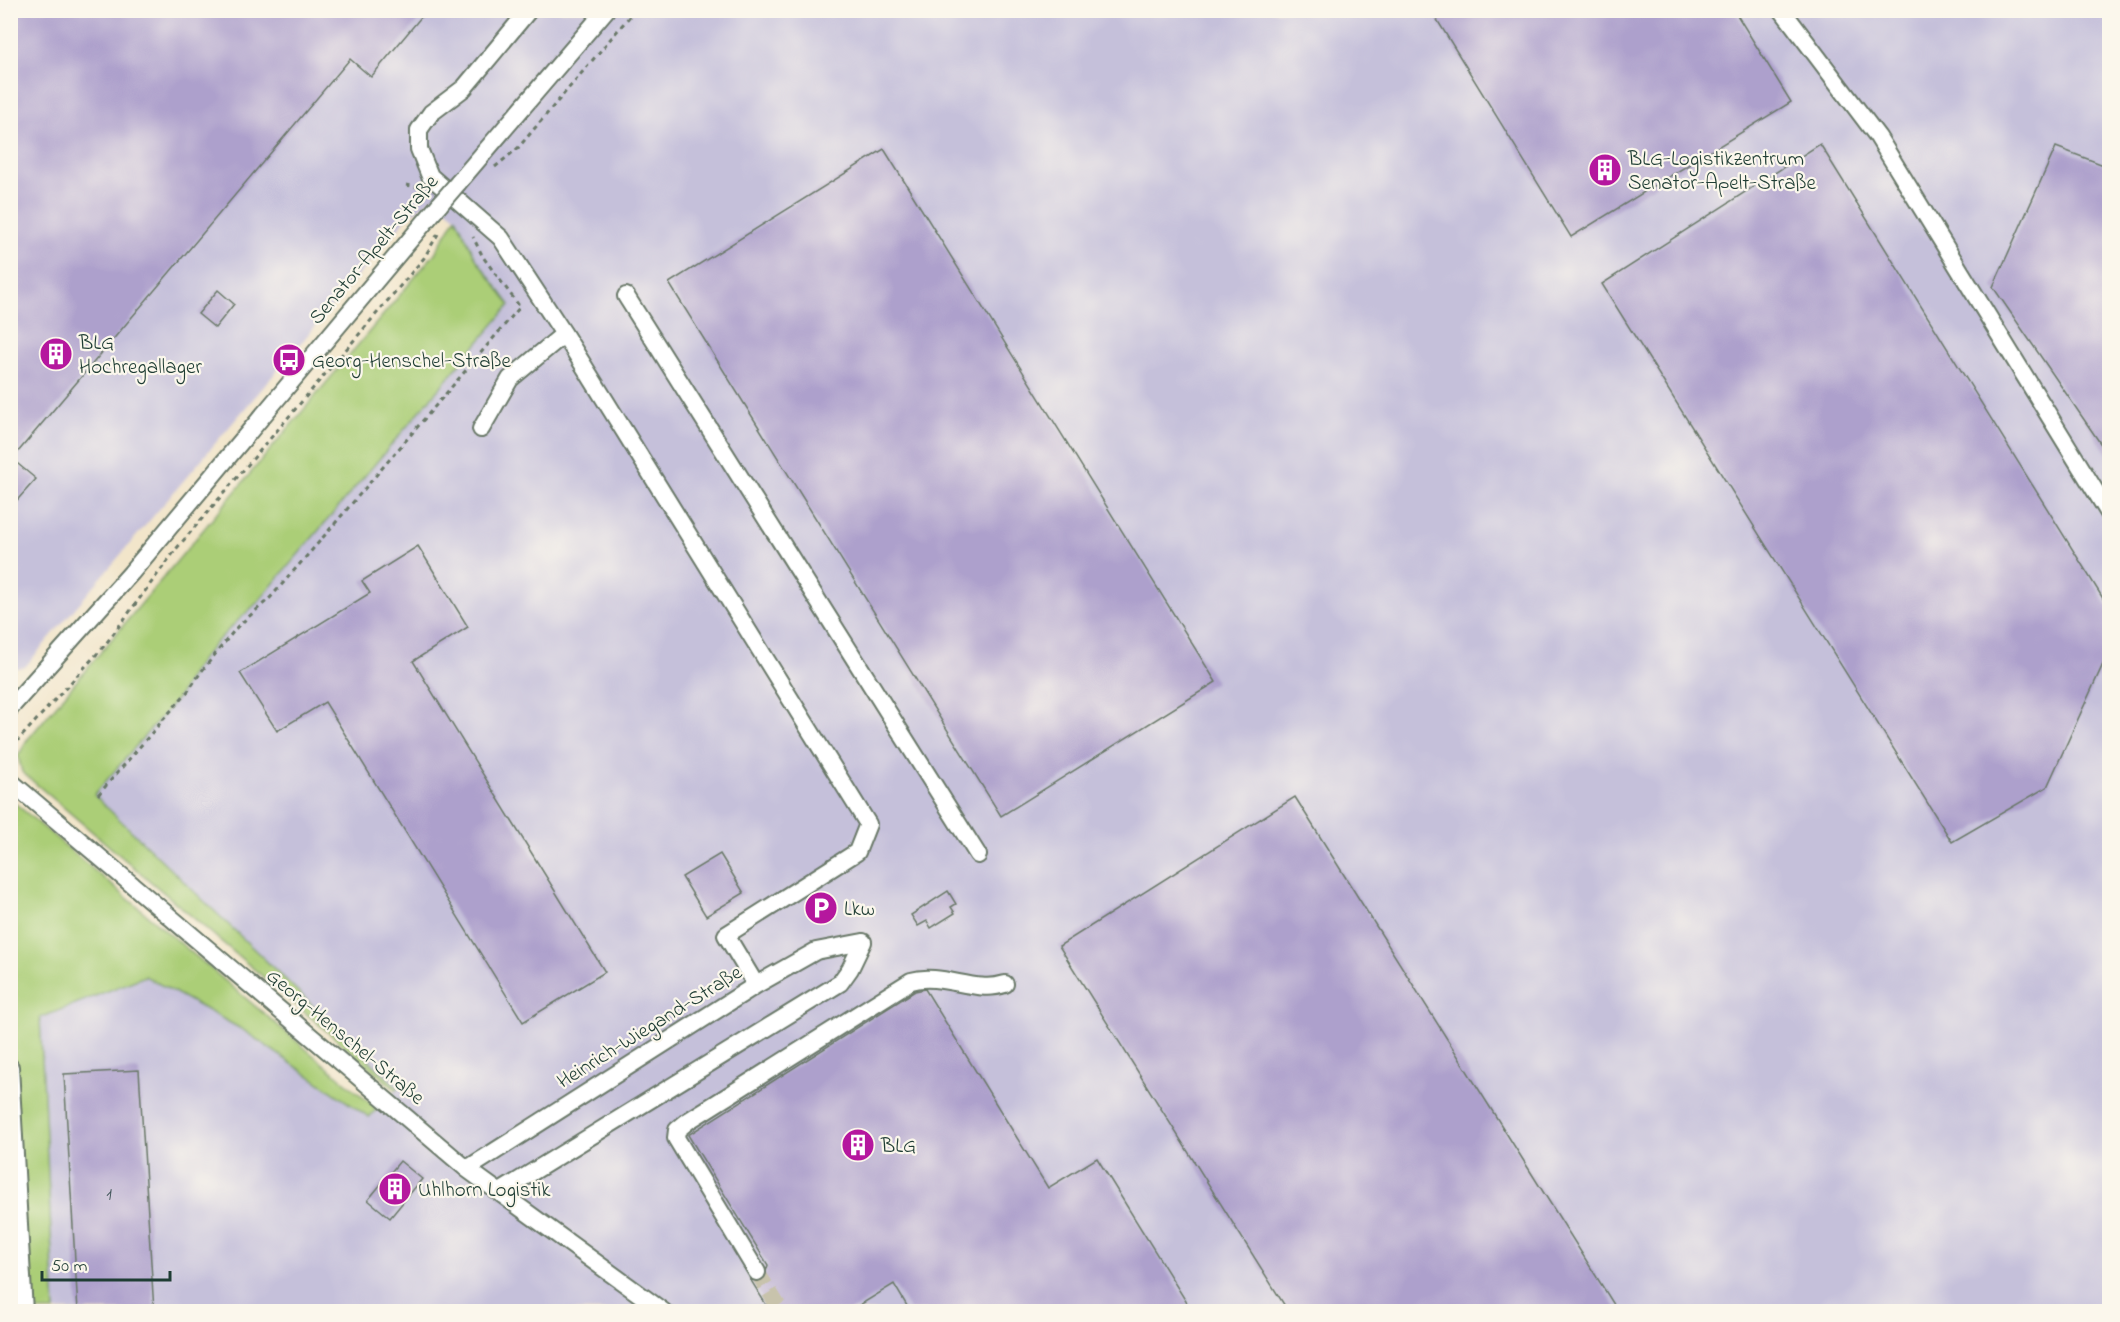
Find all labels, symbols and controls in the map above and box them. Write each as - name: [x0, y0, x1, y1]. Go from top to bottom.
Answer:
- place label: BLG-Logistikzentrum Senator-Apelt-Straße: [1627, 145, 1817, 199]
- building icon: BLG-Logistikzentrum Senator-Apelt-Straße: [1587, 152, 1623, 188]
- street label: Senator-Apelt-Straße: [303, 168, 447, 332]
- place label: BLG Hochregallager: [78, 329, 202, 385]
- building icon: BLG Hochregallager: [38, 336, 74, 372]
- bus stop icon: Georg-Henschel-Straße: [271, 342, 307, 378]
- place label: Georg-Henschel-Straße: [312, 347, 511, 379]
- parking icon: Lkw: [803, 890, 839, 926]
- place label: Lkw: [844, 895, 875, 925]
- street label: Heinrich-Wiegand-Straße: [552, 958, 750, 1099]
- street label: Georg-Henschel-Straße: [258, 962, 431, 1115]
- building icon: BLG: [840, 1127, 876, 1163]
- place label: BLG: [880, 1132, 916, 1162]
- building icon: Uhlhorn Logistik: [377, 1171, 413, 1207]
- place label: Uhlhorn Logistik: [418, 1176, 551, 1208]
- house number: 1: [106, 1182, 112, 1208]
- scale bar: [42, 1244, 170, 1282]
- text: 50 m: [51, 1254, 88, 1280]

